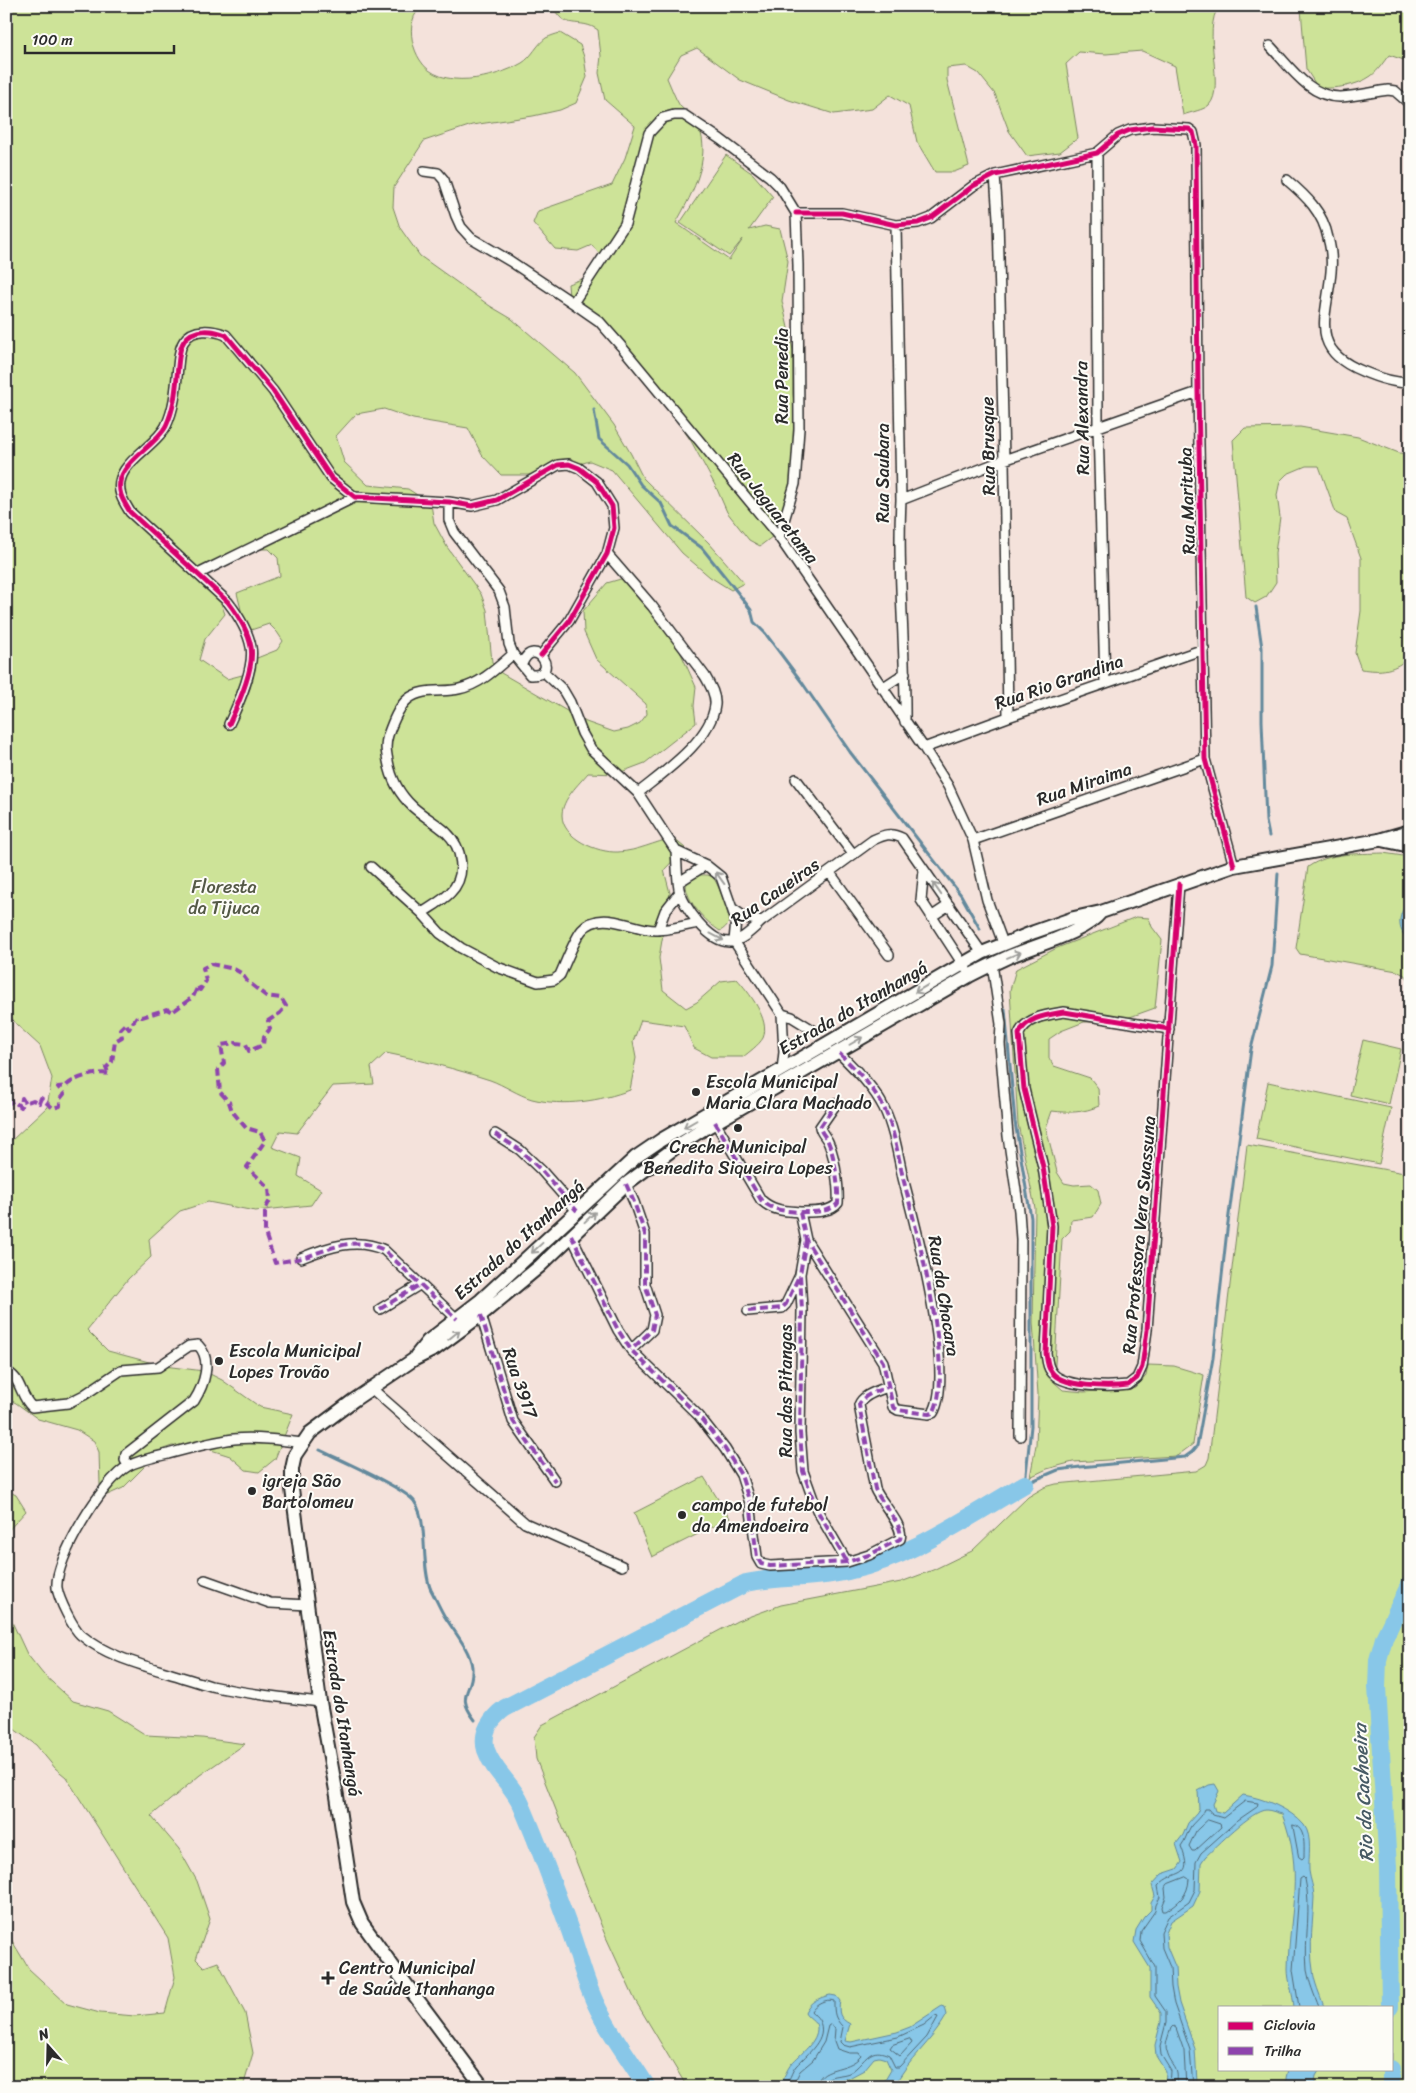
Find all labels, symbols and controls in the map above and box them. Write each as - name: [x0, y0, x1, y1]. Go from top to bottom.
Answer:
- scale bar: [25, 22, 174, 54]
- text: 100 m: [32, 27, 73, 53]
- street label: Rua Penedia: [766, 328, 798, 424]
- street label: Rua Alexandra: [1065, 360, 1099, 475]
- street label: Rua Brusque: [971, 396, 1005, 496]
- street label: Rua Saubara: [867, 423, 899, 523]
- street label: Rua Jaguaretama: [719, 445, 828, 572]
- street label: Rua Marituba: [1169, 447, 1205, 555]
- street label: Rua Rio Grandina: [990, 645, 1128, 719]
- street label: Rua Miraima: [1032, 753, 1136, 815]
- street label: Rua Caueiras: [724, 849, 827, 935]
- park label: Floresta da Tijuca: [188, 871, 260, 924]
- one-way arrow: [715, 871, 725, 885]
- one-way arrow: [932, 882, 942, 896]
- one-way arrow: [709, 933, 724, 942]
- one-way arrow: [1006, 950, 1021, 959]
- street label: Estrada do Itanhangá: [772, 952, 934, 1064]
- one-way arrow: [914, 985, 928, 995]
- one-way arrow: [849, 1036, 863, 1046]
- place label: Escola Municipal Maria Clara Machado: [706, 1066, 872, 1119]
- marker: Escola Municipal Maria Clara Machado: [690, 1086, 702, 1098]
- street label: Rua Professora Vera Suassuna: [1113, 1115, 1165, 1355]
- one-way arrow: [683, 1119, 697, 1129]
- marker: Creche Municipal Benedita Siqueira Lopes: [732, 1122, 744, 1134]
- place label: Creche Municipal Benedita Siqueira Lopes: [643, 1131, 833, 1184]
- street label: Estrada do Itanhangá: [446, 1172, 592, 1308]
- one-way arrow: [584, 1211, 596, 1223]
- street label: Rua da Chacara: [919, 1233, 969, 1359]
- one-way arrow: [531, 1242, 544, 1254]
- street label: Rua das Pitangas: [770, 1324, 802, 1458]
- one-way arrow: [447, 1329, 460, 1340]
- place label: Escola Municipal Lopes Trovão: [229, 1335, 362, 1388]
- street label: Rua 3917: [493, 1343, 548, 1424]
- marker: Escola Municipal Lopes Trovão: [213, 1355, 225, 1367]
- place label: igreja São Bartolomeu: [262, 1465, 354, 1518]
- marker: igreja São Bartolomeu: [246, 1485, 258, 1497]
- place label: campo de futebol da Amendoeira: [692, 1489, 829, 1542]
- marker: campo de futebol da Amendoeira: [676, 1509, 688, 1521]
- street label: Estrada do Itanhangá: [313, 1627, 371, 1799]
- water label: Rio da Cachoeira: [1343, 1721, 1383, 1863]
- place label: Centro Municipal de Saúde Itanhanga: [339, 1952, 495, 2005]
- marker: Centro Municipal de Saúde Itanhanga: [321, 1971, 335, 1985]
- legend: [1218, 2006, 1394, 2070]
- text: Ciclovia: [1264, 2012, 1316, 2038]
- north arrow: [22, 2020, 72, 2070]
- text: N: [34, 2021, 53, 2048]
- text: Trilha: [1264, 2038, 1301, 2064]

